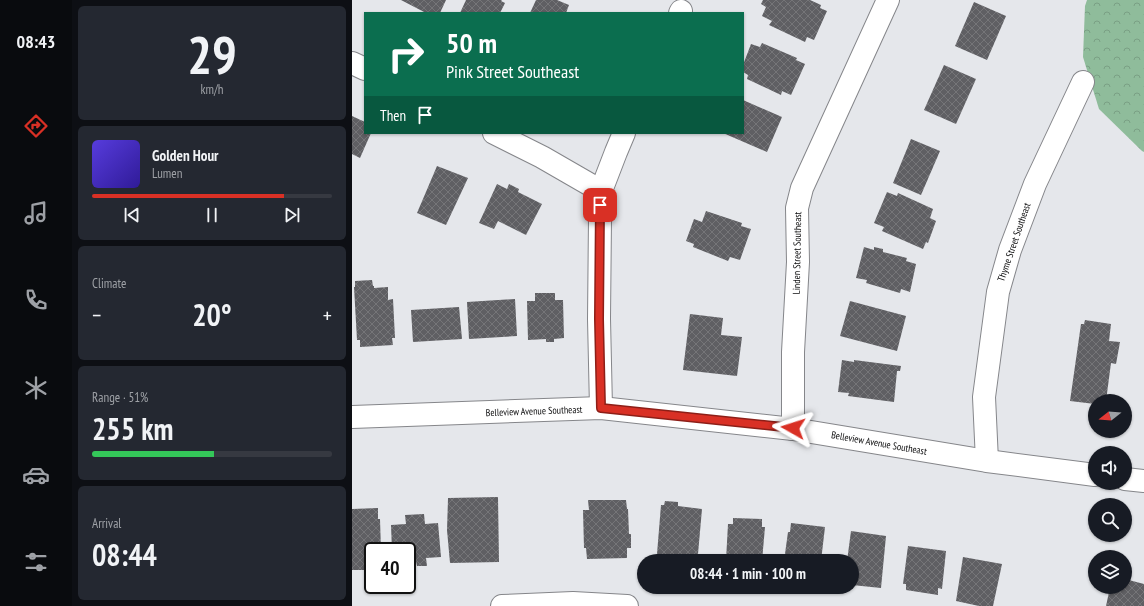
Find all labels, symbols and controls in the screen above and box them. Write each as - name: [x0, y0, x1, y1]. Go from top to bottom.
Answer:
- text: 29: [187, 21, 237, 88]
- text: 50 m: [446, 24, 497, 61]
- icon: right: [380, 28, 432, 80]
- text: 08:43: [17, 30, 55, 53]
- text: Pink Street Southeast: [446, 60, 579, 83]
- text: km/h: [200, 81, 224, 98]
- icon: arrive: [414, 104, 436, 126]
- text: Then: [380, 106, 406, 125]
- icon: directions: [22, 112, 50, 140]
- text: Golden Hour: [152, 146, 219, 165]
- text: Lumen: [152, 165, 182, 182]
- pin: [583, 188, 617, 222]
- icon: arrive: [589, 194, 611, 216]
- icon: music: [22, 199, 50, 227]
- street label: Thyme Street Southeast: [994, 201, 1034, 283]
- icon: previous: [121, 204, 143, 226]
- icon: pause: [201, 204, 223, 226]
- icon: next: [281, 204, 303, 226]
- street label: Linden Street Southeast: [790, 211, 804, 295]
- text: Climate: [92, 275, 126, 292]
- icon: phone: [22, 286, 50, 314]
- text: 20°: [192, 295, 232, 334]
- text: −: [92, 301, 101, 329]
- text: +: [323, 301, 332, 329]
- icon: climate: [22, 374, 50, 402]
- text: Range · 51%: [92, 389, 148, 406]
- north arrow: [1088, 394, 1132, 438]
- map controls: [1088, 394, 1132, 594]
- street label: Belleview Avenue Southeast: [485, 403, 583, 419]
- position arrow: [772, 407, 814, 449]
- text: 255 km: [92, 409, 173, 448]
- street label: Belleview Avenue Southeast: [830, 428, 928, 458]
- button: sound: [1088, 446, 1132, 490]
- icon: car: [22, 461, 50, 489]
- button: search: [1088, 498, 1132, 542]
- text: Arrival: [92, 515, 121, 532]
- text: 08:44: [92, 535, 157, 574]
- speed limit sign: 40: [364, 542, 416, 594]
- icon: filters: [22, 548, 50, 576]
- button: layers: [1088, 550, 1132, 594]
- text: 08:44 · 1 min · 100 m: [690, 564, 806, 583]

